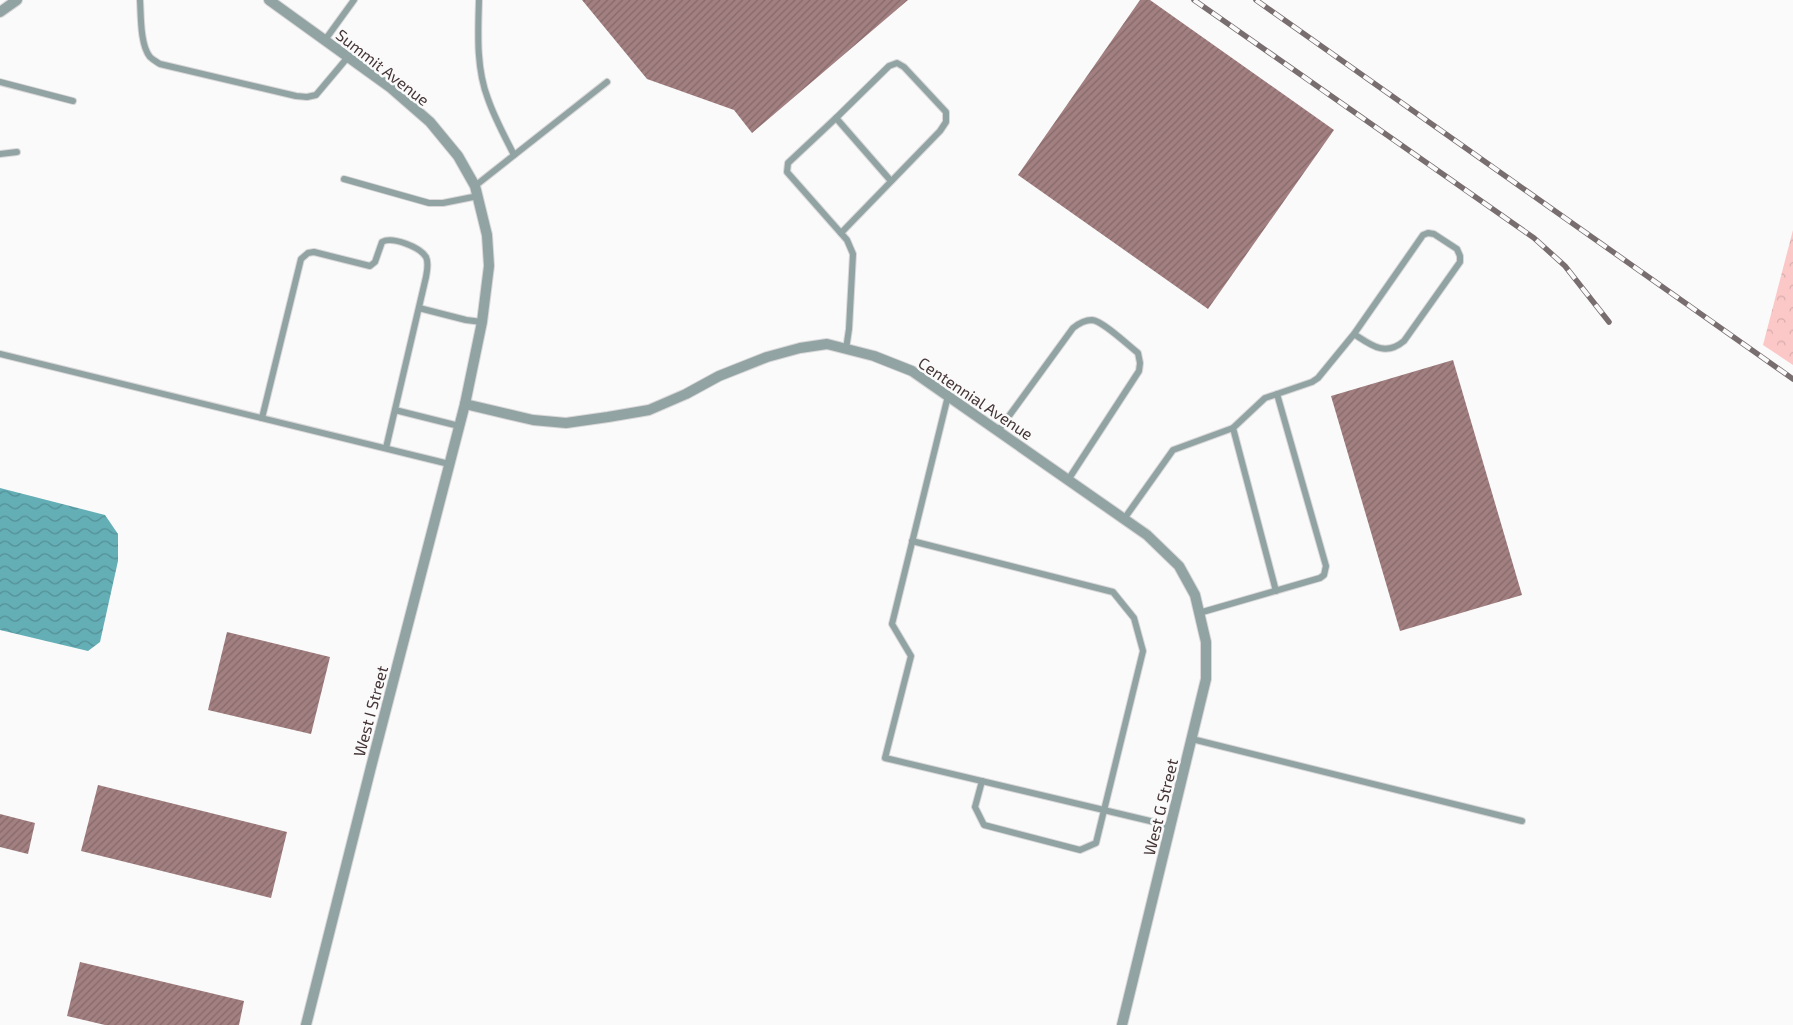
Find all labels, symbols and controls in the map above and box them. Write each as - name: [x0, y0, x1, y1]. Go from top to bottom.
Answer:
- street label: Summit Avenue: [333, 25, 433, 109]
- street label: Centennial Avenue: [915, 353, 1037, 443]
- street label: West I Street: [349, 663, 391, 759]
- street label: West G Street: [1139, 756, 1181, 858]

